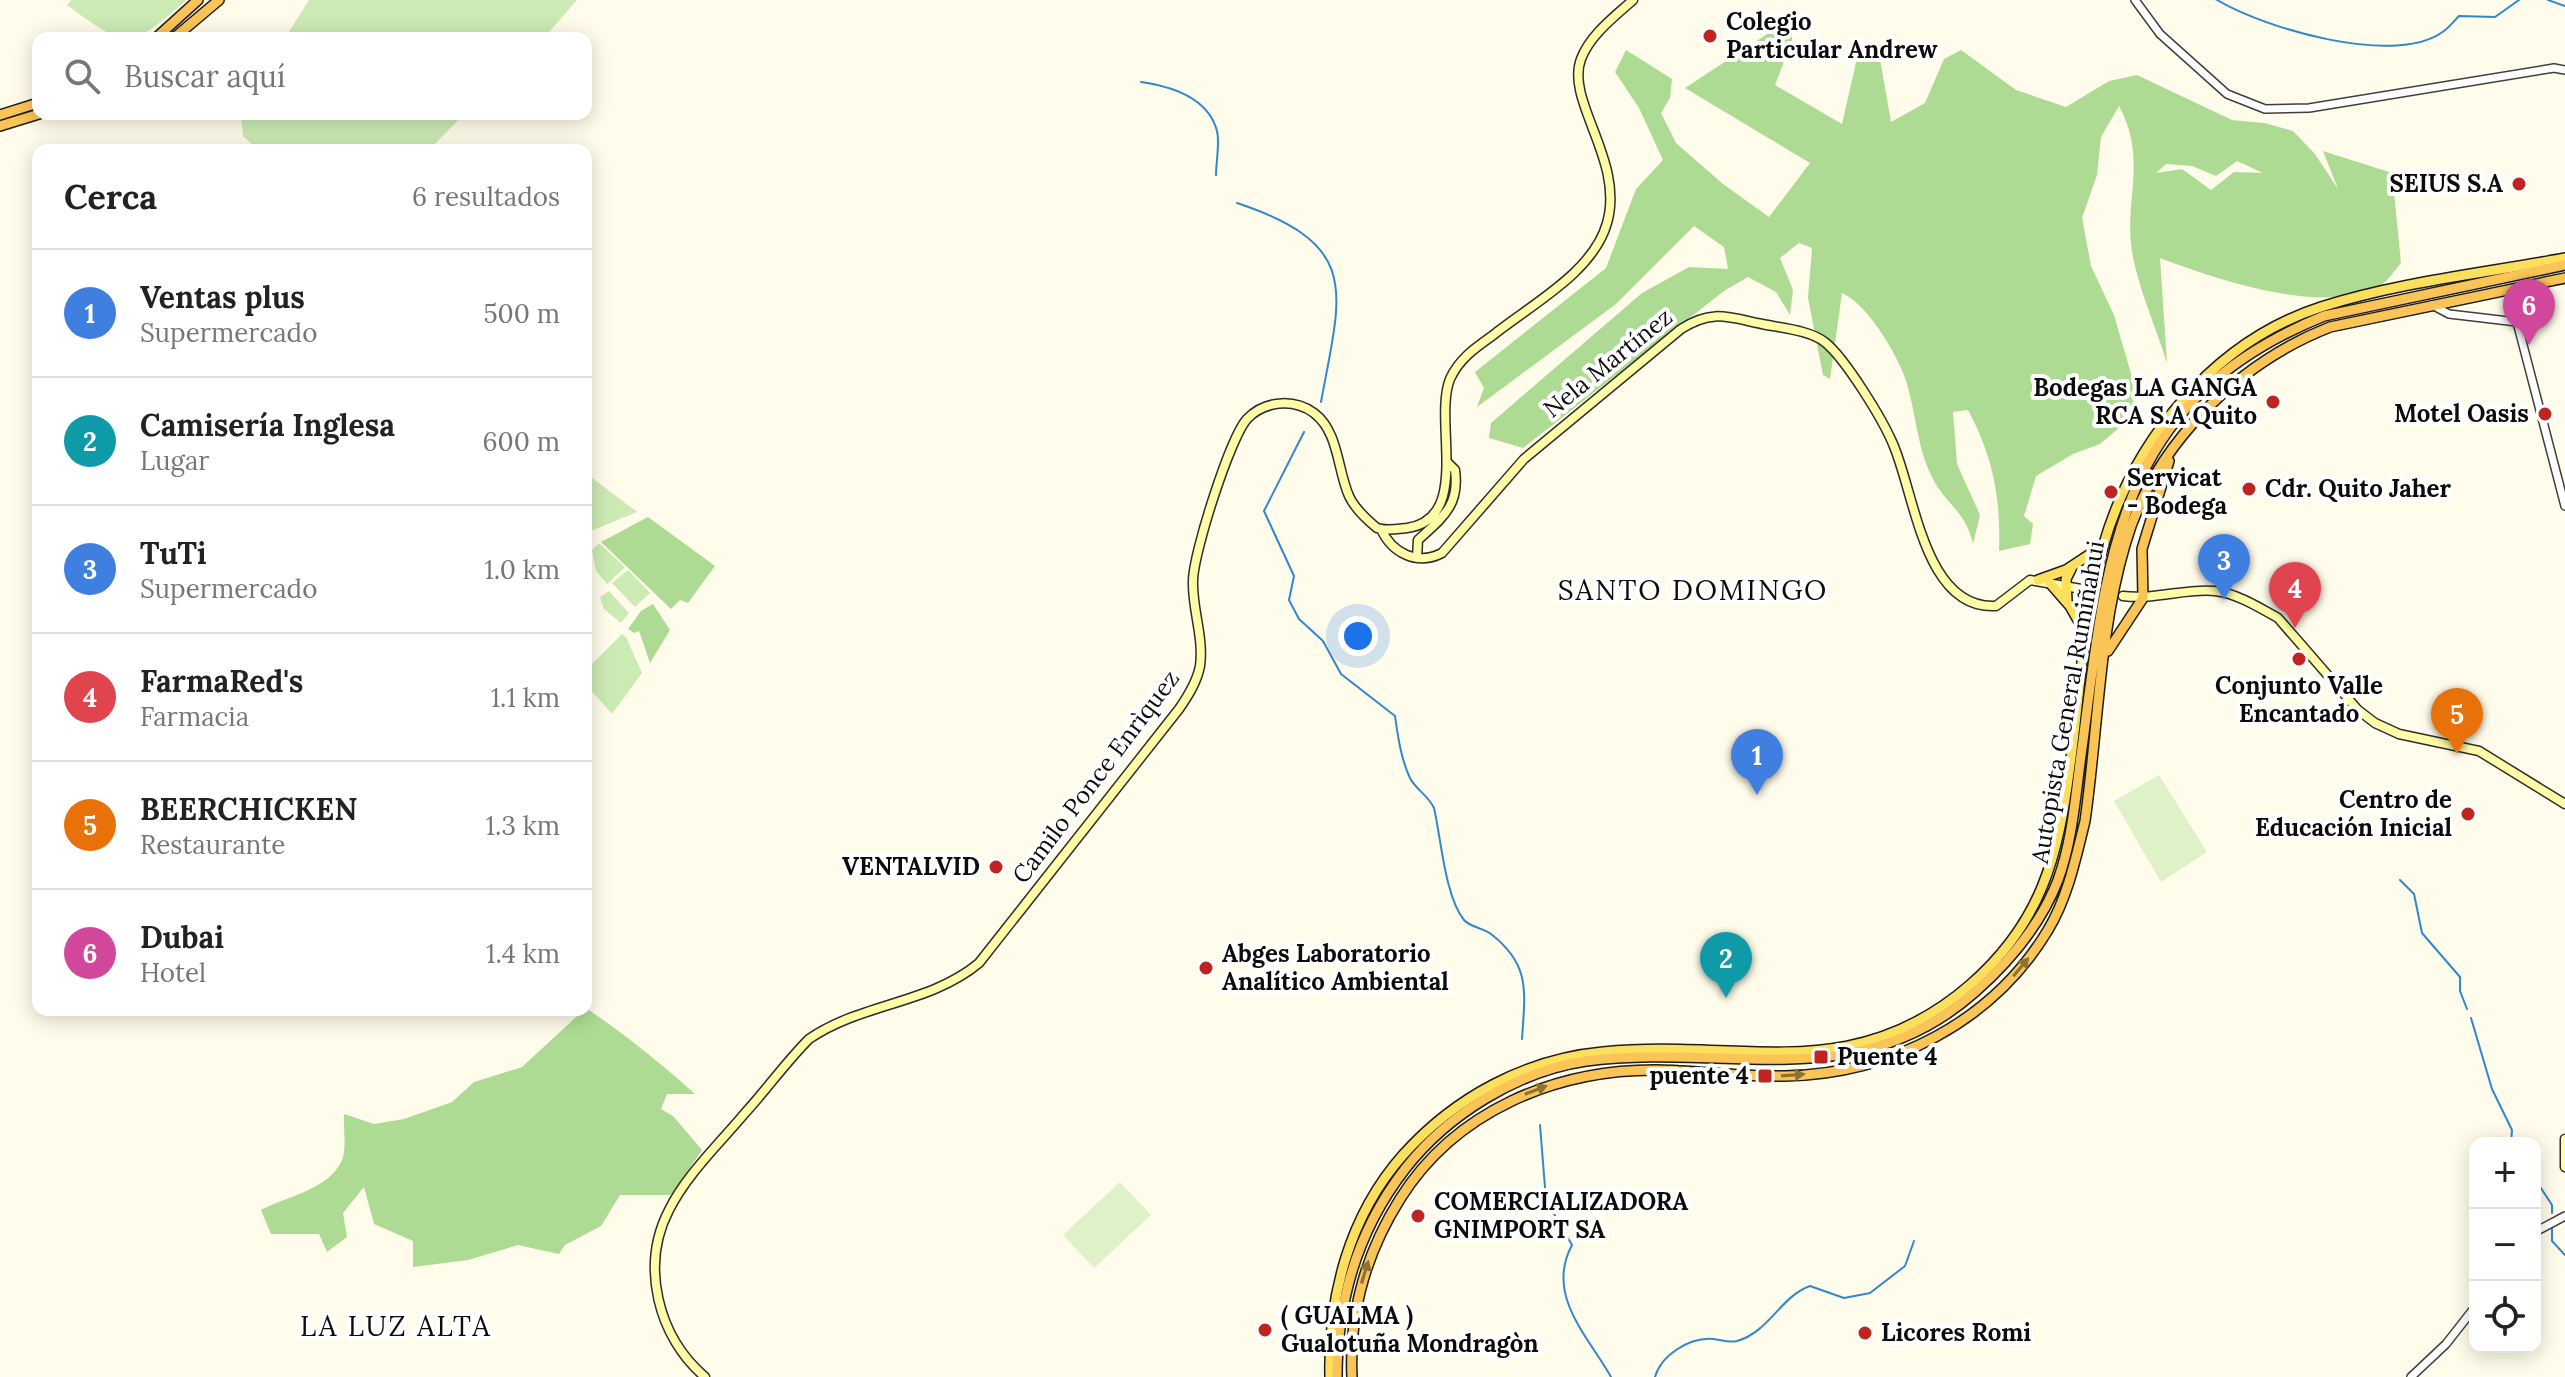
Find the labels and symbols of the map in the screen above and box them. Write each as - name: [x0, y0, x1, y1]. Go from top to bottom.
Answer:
- place label: Colegio Particular Andrew: [1726, 6, 1938, 65]
- marker: Colegio Particular Andrew: [1701, 27, 1719, 45]
- place label: SEIUS S.A: [2389, 168, 2503, 199]
- marker: SEIUS S.A: [2510, 175, 2528, 193]
- pin: 6: [2503, 279, 2555, 345]
- street label: Nela Martínez: [1537, 301, 1679, 424]
- place label: Bodegas LA GANGA RCA S.A Quito: [2033, 372, 2257, 431]
- marker: Bodegas LA GANGA RCA S.A Quito: [2264, 393, 2282, 411]
- place label: Motel Oasis: [2394, 398, 2529, 429]
- marker: Motel Oasis: [2536, 405, 2554, 423]
- place label: Servicat - Bodega: [2127, 462, 2228, 521]
- place label: Cdr. Quito Jaher: [2265, 473, 2452, 504]
- marker: Cdr. Quito Jaher: [2240, 480, 2258, 498]
- marker: Servicat - Bodega: [2102, 483, 2120, 501]
- pin: 3: [2198, 534, 2250, 600]
- street label: Autopista General Rumiñahui: [2024, 538, 2111, 867]
- pin: 4: [2269, 562, 2321, 628]
- district label: SANTO DOMINGO: [1558, 572, 1828, 608]
- your location: [1338, 616, 1378, 656]
- marker: Conjunto Valle Encantado: [2290, 650, 2308, 668]
- street label: Camilo Ponce Enrìquez: [1005, 664, 1186, 890]
- place label: Conjunto Valle Encantado: [2215, 670, 2383, 729]
- pin: 5: [2431, 688, 2483, 754]
- pin: 1: [1731, 729, 1783, 795]
- place label: Centro de Educación Inicial: [2255, 784, 2452, 843]
- marker: Centro de Educación Inicial: [2459, 805, 2477, 823]
- place label: VENTALVID: [842, 851, 980, 882]
- marker: VENTALVID: [987, 858, 1005, 876]
- pin: 2: [1700, 932, 1752, 998]
- place label: Abges Laboratorio Analítico Ambiental: [1222, 938, 1449, 997]
- one-way arrow: [2012, 957, 2029, 977]
- marker: Abges Laboratorio Analítico Ambiental: [1197, 959, 1215, 977]
- place label: Puente 4: [1837, 1041, 1938, 1072]
- marker: Puente 4: [1812, 1048, 1830, 1066]
- place label: puente 4: [1649, 1060, 1749, 1091]
- marker: puente 4: [1756, 1067, 1774, 1085]
- one-way arrow: [1781, 1068, 1806, 1081]
- one-way arrow: [1524, 1083, 1548, 1096]
- place label: COMERCIALIZADORA GNIMPORT SA: [1434, 1186, 1688, 1245]
- marker: COMERCIALIZADORA GNIMPORT SA: [1409, 1207, 1427, 1225]
- one-way arrow: [1359, 1260, 1372, 1284]
- place label: ( GUALMA ) Gualotuña Mondragòn: [1281, 1300, 1539, 1359]
- district label: LA LUZ ALTA: [300, 1308, 492, 1344]
- place label: Licores Romi: [1881, 1317, 2031, 1348]
- marker: ( GUALMA ) Gualotuña Mondragòn: [1256, 1321, 1274, 1339]
- marker: Licores Romi: [1856, 1324, 1874, 1342]

